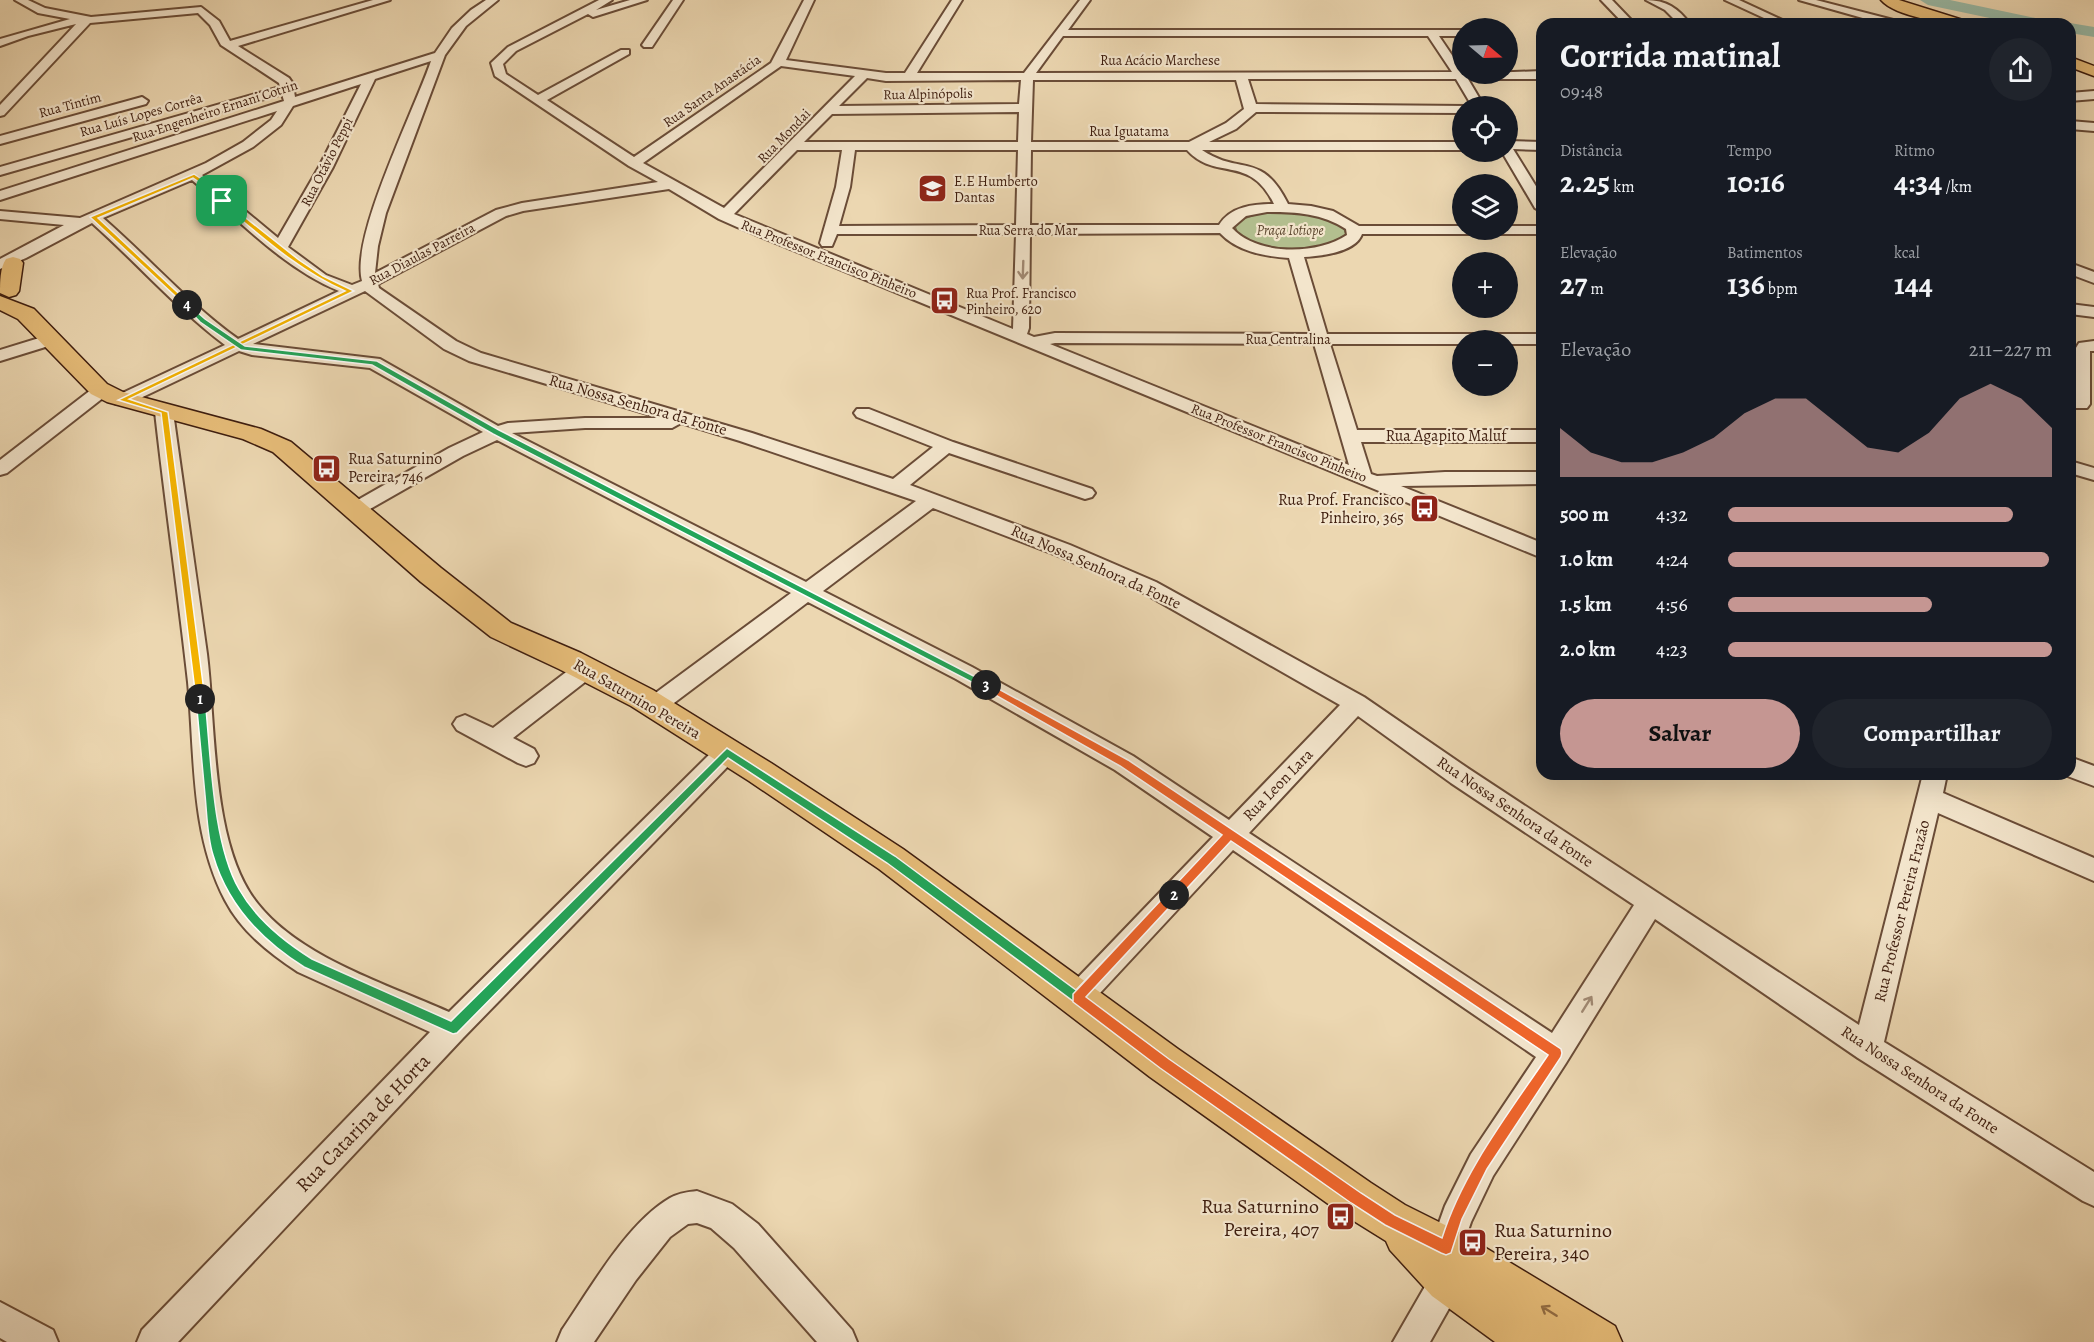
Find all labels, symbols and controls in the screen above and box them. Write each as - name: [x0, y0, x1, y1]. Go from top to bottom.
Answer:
- north arrow: [1452, 18, 1518, 84]
- map controls: [1452, 18, 1518, 396]
- text: Corrida matinal: [1560, 33, 1780, 78]
- button: share: [1989, 38, 2052, 101]
- street label: Rua Santa Anastácia: [659, 50, 765, 132]
- street label: Rua Acácio Marchese: [1100, 51, 1220, 70]
- street label: Rua Engenheiro Ernani Cotrin: [130, 75, 301, 147]
- text: 09:48: [1560, 78, 1603, 105]
- street label: Rua Alpinópolis: [883, 84, 973, 104]
- street label: Rua Tintim: [37, 87, 104, 122]
- street label: Rua Luís Lopes Corrêa: [77, 88, 205, 142]
- button: locate: [1452, 96, 1518, 162]
- street label: Rua Mondai: [753, 104, 815, 167]
- street label: Rua Otávio Peppi: [296, 114, 358, 210]
- street label: Rua Iguatama: [1089, 122, 1170, 141]
- text: Distância: [1560, 140, 1622, 162]
- text: Tempo: [1727, 140, 1772, 162]
- text: Ritmo: [1894, 140, 1935, 162]
- text: 2.25: [1560, 162, 1610, 202]
- text: 10:16: [1727, 162, 1785, 202]
- text: 4:34: [1894, 162, 1942, 202]
- place label: E.E Humberto Dantas: [954, 172, 1038, 207]
- school or university icon: E.E Humberto Dantas: [917, 173, 949, 205]
- button: layers: [1452, 174, 1518, 240]
- pin: [196, 175, 247, 226]
- text: km: [1610, 176, 1634, 198]
- text: /km: [1942, 176, 1972, 198]
- icon: arrive: [205, 184, 238, 217]
- street label: Rua Professor Francisco Pinheiro: [738, 215, 920, 303]
- street label: Rua Diaulas Parreira: [366, 218, 479, 290]
- street label: Rua Serra do Mar: [978, 221, 1078, 240]
- park label: Praça Iotiope: [1257, 221, 1324, 240]
- text: Elevação: [1560, 242, 1617, 264]
- text: Batimentos: [1727, 242, 1803, 264]
- text: kcal: [1894, 242, 1920, 264]
- button: +: [1452, 252, 1518, 318]
- one-way arrow: [1018, 259, 1029, 279]
- text: 27: [1560, 264, 1587, 304]
- text: 136: [1727, 264, 1765, 304]
- text: 144: [1894, 264, 1933, 304]
- text: m: [1587, 278, 1604, 300]
- text: bpm: [1765, 278, 1798, 300]
- place label: Rua Prof. Francisco Pinheiro, 620: [966, 284, 1076, 319]
- bus stop icon: Rua Prof. Francisco Pinheiro, 620: [929, 285, 961, 317]
- pin: 4: [172, 290, 202, 320]
- text: 4: [183, 294, 191, 316]
- street label: Rua Centralina: [1245, 330, 1331, 349]
- button: −: [1452, 330, 1518, 396]
- text: Elevação: [1560, 336, 1631, 363]
- text: 211–227 m: [1969, 336, 2052, 363]
- street label: Rua Nossa Senhora da Fonte: [546, 369, 730, 441]
- street label: Rua Professor Francisco Pinheiro: [1188, 399, 1370, 487]
- street label: Rua Agapito Maluf: [1385, 425, 1509, 447]
- place label: Rua Saturnino Pereira, 746: [348, 448, 442, 488]
- bus stop icon: Rua Saturnino Pereira, 746: [311, 452, 343, 484]
- place label: Rua Prof. Francisco Pinheiro, 365: [1278, 489, 1404, 529]
- bus stop icon: Rua Prof. Francisco Pinheiro, 365: [1409, 493, 1441, 525]
- text: 500 m: [1560, 501, 1609, 528]
- text: 4:32: [1656, 501, 1688, 528]
- street label: Rua Nossa Senhora da Fonte: [1007, 519, 1185, 615]
- text: 1.0 km: [1560, 546, 1613, 573]
- text: 4:24: [1656, 546, 1688, 573]
- text: 1.5 km: [1560, 591, 1612, 618]
- text: 4:56: [1656, 591, 1688, 618]
- text: 2.0 km: [1560, 636, 1616, 663]
- text: 4:23: [1656, 636, 1688, 663]
- street label: Rua Saturnino Pereira: [569, 654, 705, 745]
- pin: 3: [971, 670, 1001, 700]
- text: 3: [983, 674, 989, 696]
- pin: 1: [185, 684, 215, 714]
- text: 1: [197, 688, 203, 710]
- button: Salvar: [1560, 699, 1800, 768]
- button: Compartilhar: [1812, 699, 2052, 768]
- street label: Rua Leon Lara: [1238, 744, 1319, 826]
- street label: Rua Nossa Senhora da Fonte: [1432, 751, 1598, 873]
- street label: Rua Professor Pereira Frazão: [1869, 818, 1935, 1004]
- pin: 2: [1159, 880, 1189, 910]
- text: 2: [1170, 884, 1178, 906]
- one-way arrow: [1581, 995, 1594, 1012]
- street label: Rua Nossa Senhora da Fonte: [1837, 1021, 2003, 1139]
- street label: Rua Catarina de Horta: [290, 1047, 437, 1198]
- place label: Rua Saturnino Pereira, 407: [1201, 1193, 1320, 1243]
- bus stop icon: Rua Saturnino Pereira, 407: [1324, 1201, 1356, 1233]
- place label: Rua Saturnino Pereira, 340: [1494, 1217, 1612, 1267]
- bus stop icon: Rua Saturnino Pereira, 340: [1457, 1226, 1489, 1258]
- one-way arrow: [1541, 1305, 1558, 1317]

